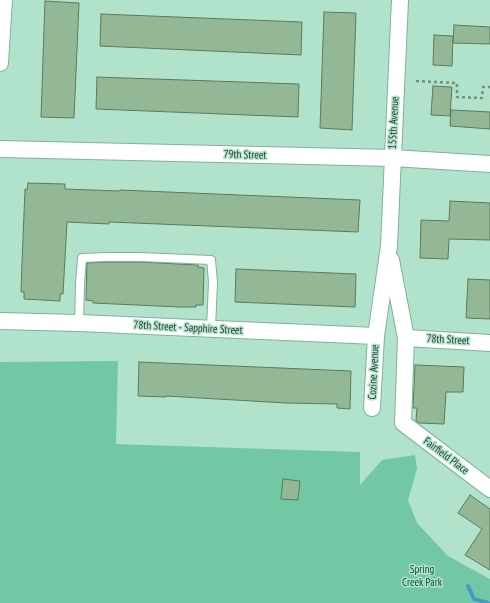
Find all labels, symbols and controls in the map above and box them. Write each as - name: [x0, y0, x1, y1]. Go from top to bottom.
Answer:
- street label: 155th Avenue: [386, 96, 402, 150]
- street label: 79th Street: [223, 148, 267, 162]
- street label: 78th Street - Sapphire Street: [133, 319, 243, 337]
- street label: 78th Street: [426, 332, 470, 348]
- street label: Cozine Avenue: [366, 344, 382, 400]
- street label: Fairfield Place: [421, 435, 471, 477]
- park label: Spring Creek Park: [402, 563, 442, 589]

